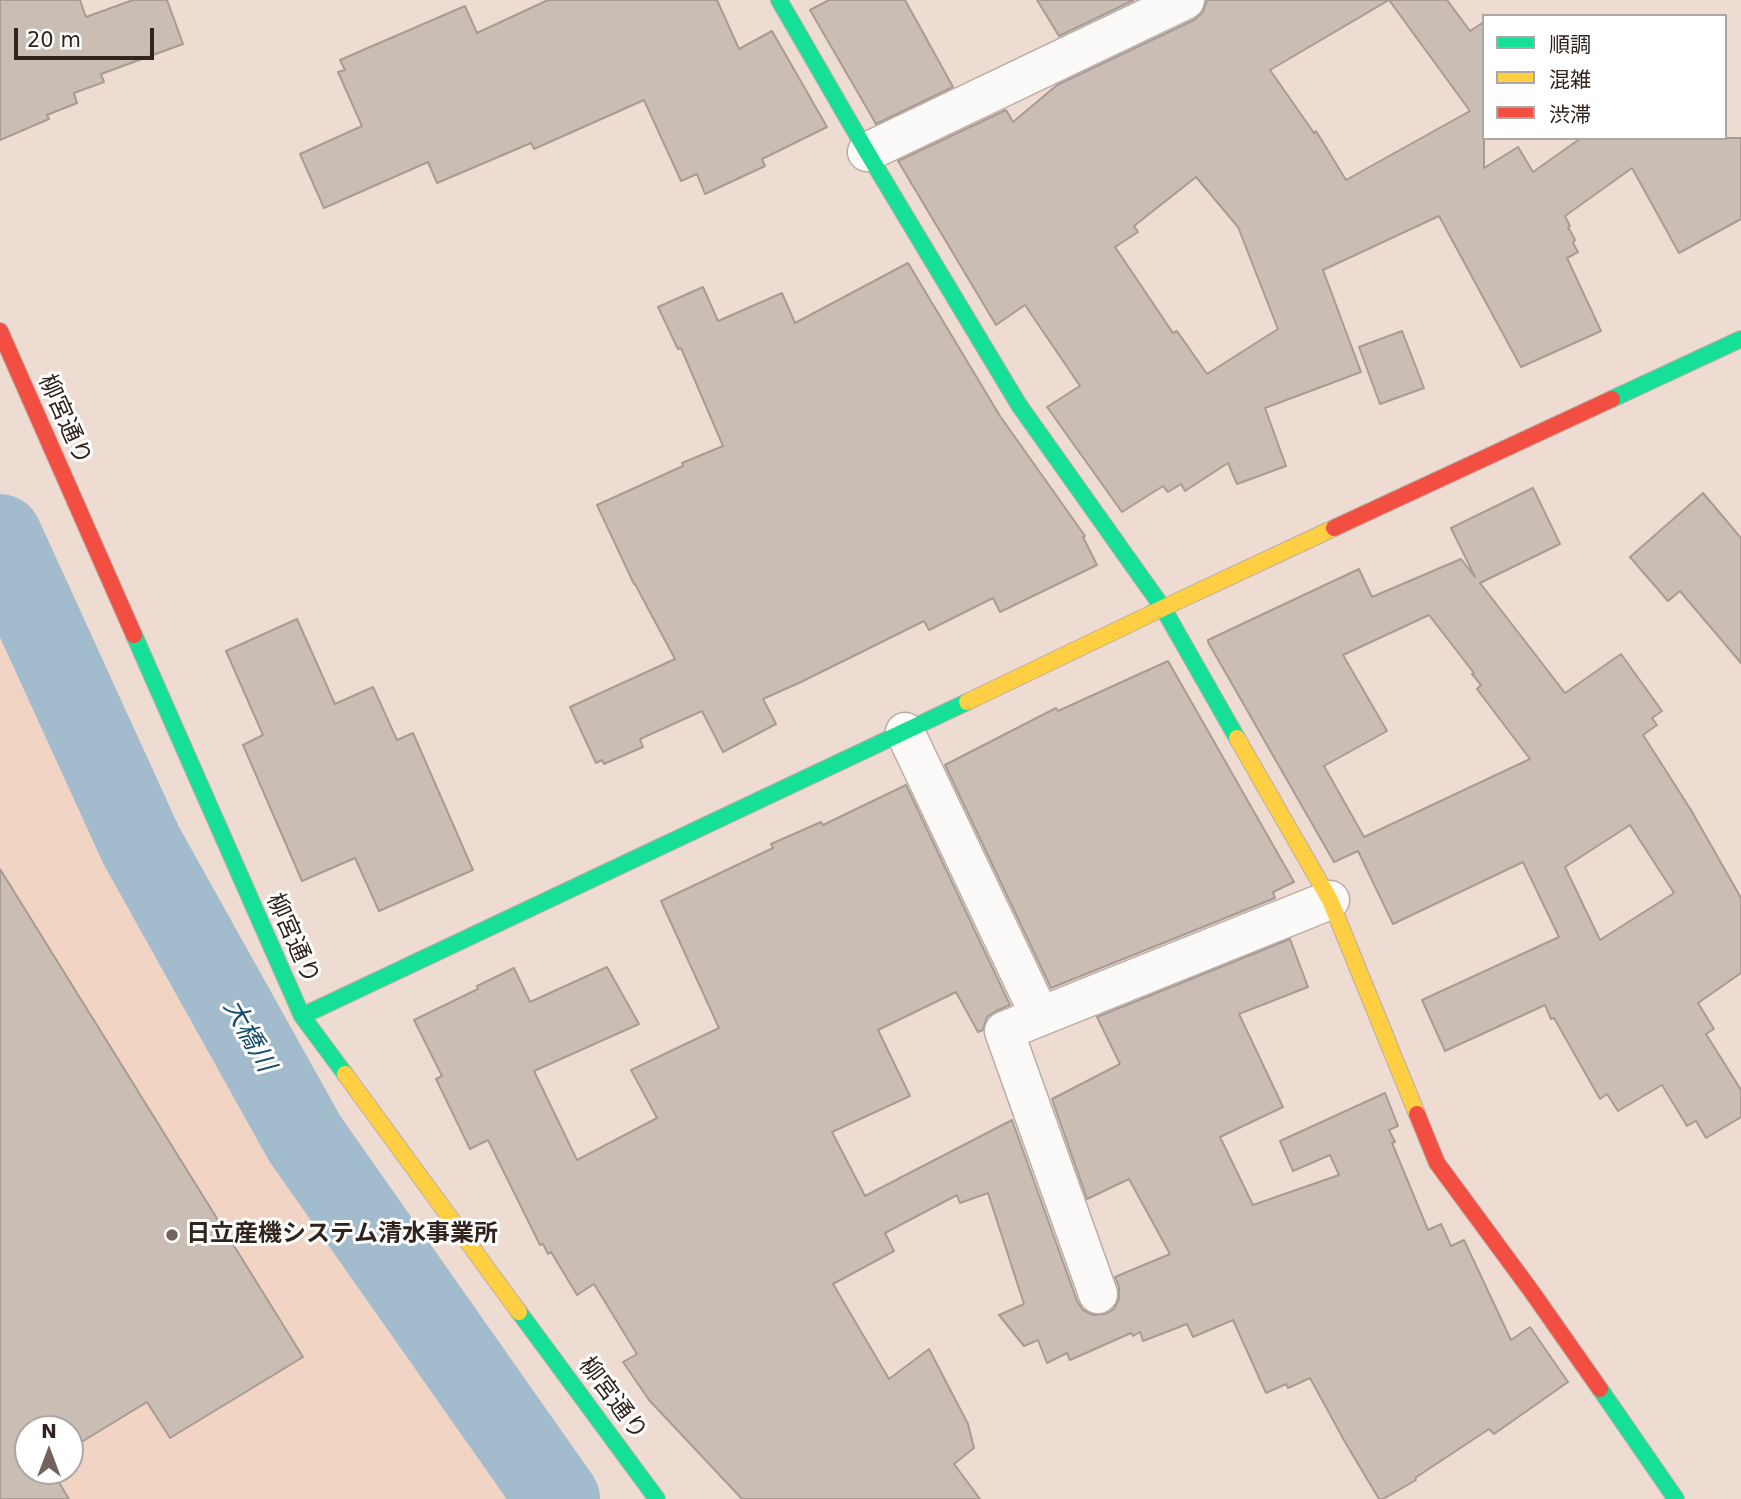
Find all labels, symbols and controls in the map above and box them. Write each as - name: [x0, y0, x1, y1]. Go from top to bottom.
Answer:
- scale bar: [18, 14, 158, 58]
- legend: [1482, 14, 1727, 140]
- text: 20 m: [27, 28, 81, 52]
- text: 順調: [1549, 33, 1591, 57]
- text: 混雑: [1549, 68, 1591, 92]
- text: 渋滞: [1549, 103, 1591, 127]
- street label: 柳宮通り: [31, 370, 97, 470]
- street label: 柳宮通り: [259, 889, 325, 989]
- water label: 大橋川: [215, 994, 281, 1078]
- place label: 日立産機システム清水事業所: [186, 1221, 498, 1249]
- marker: 日立産機システム清水事業所: [164, 1227, 180, 1243]
- street label: 柳宮通り: [572, 1352, 652, 1446]
- north arrow: [14, 1415, 84, 1485]
- text: N: [41, 1420, 57, 1442]

